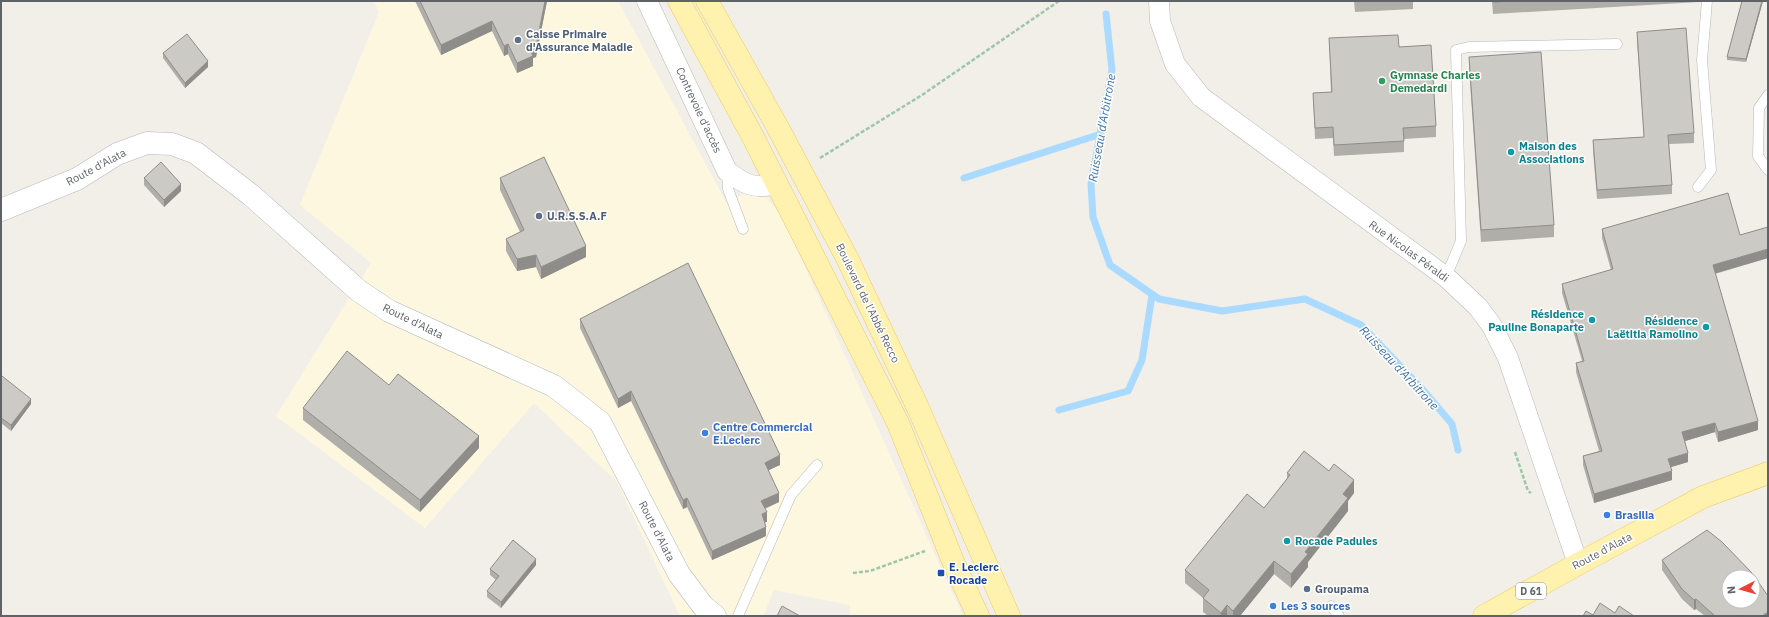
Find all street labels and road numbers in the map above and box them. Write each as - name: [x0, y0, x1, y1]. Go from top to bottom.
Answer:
- street label: Contrevoie d'accès: [673, 65, 725, 155]
- street label: Route d'Alata: [64, 145, 128, 189]
- street label: Rue Nicolas Péraldi: [1366, 217, 1452, 285]
- street label: Boulevard de l'Abbé Recco: [833, 241, 903, 365]
- street label: Route d'Alata: [380, 300, 446, 342]
- street label: Route d'Alata: [636, 498, 678, 564]
- street label: Route d'Alata: [1570, 529, 1634, 573]
- road number: D 61: [1516, 583, 1546, 599]

